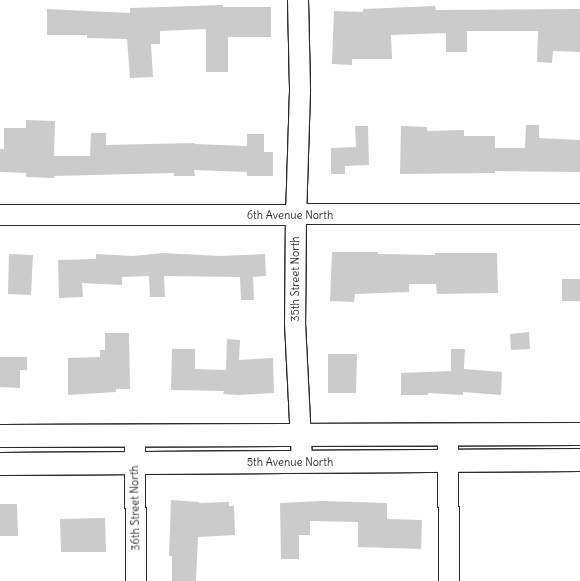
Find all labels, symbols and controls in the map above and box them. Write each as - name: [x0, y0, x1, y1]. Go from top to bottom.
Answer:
- street label: 6th Avenue North: [247, 208, 333, 222]
- street label: 35th Street North: [288, 236, 302, 322]
- street label: 5th Avenue North: [247, 455, 333, 469]
- street label: 36th Street North: [128, 465, 142, 551]

